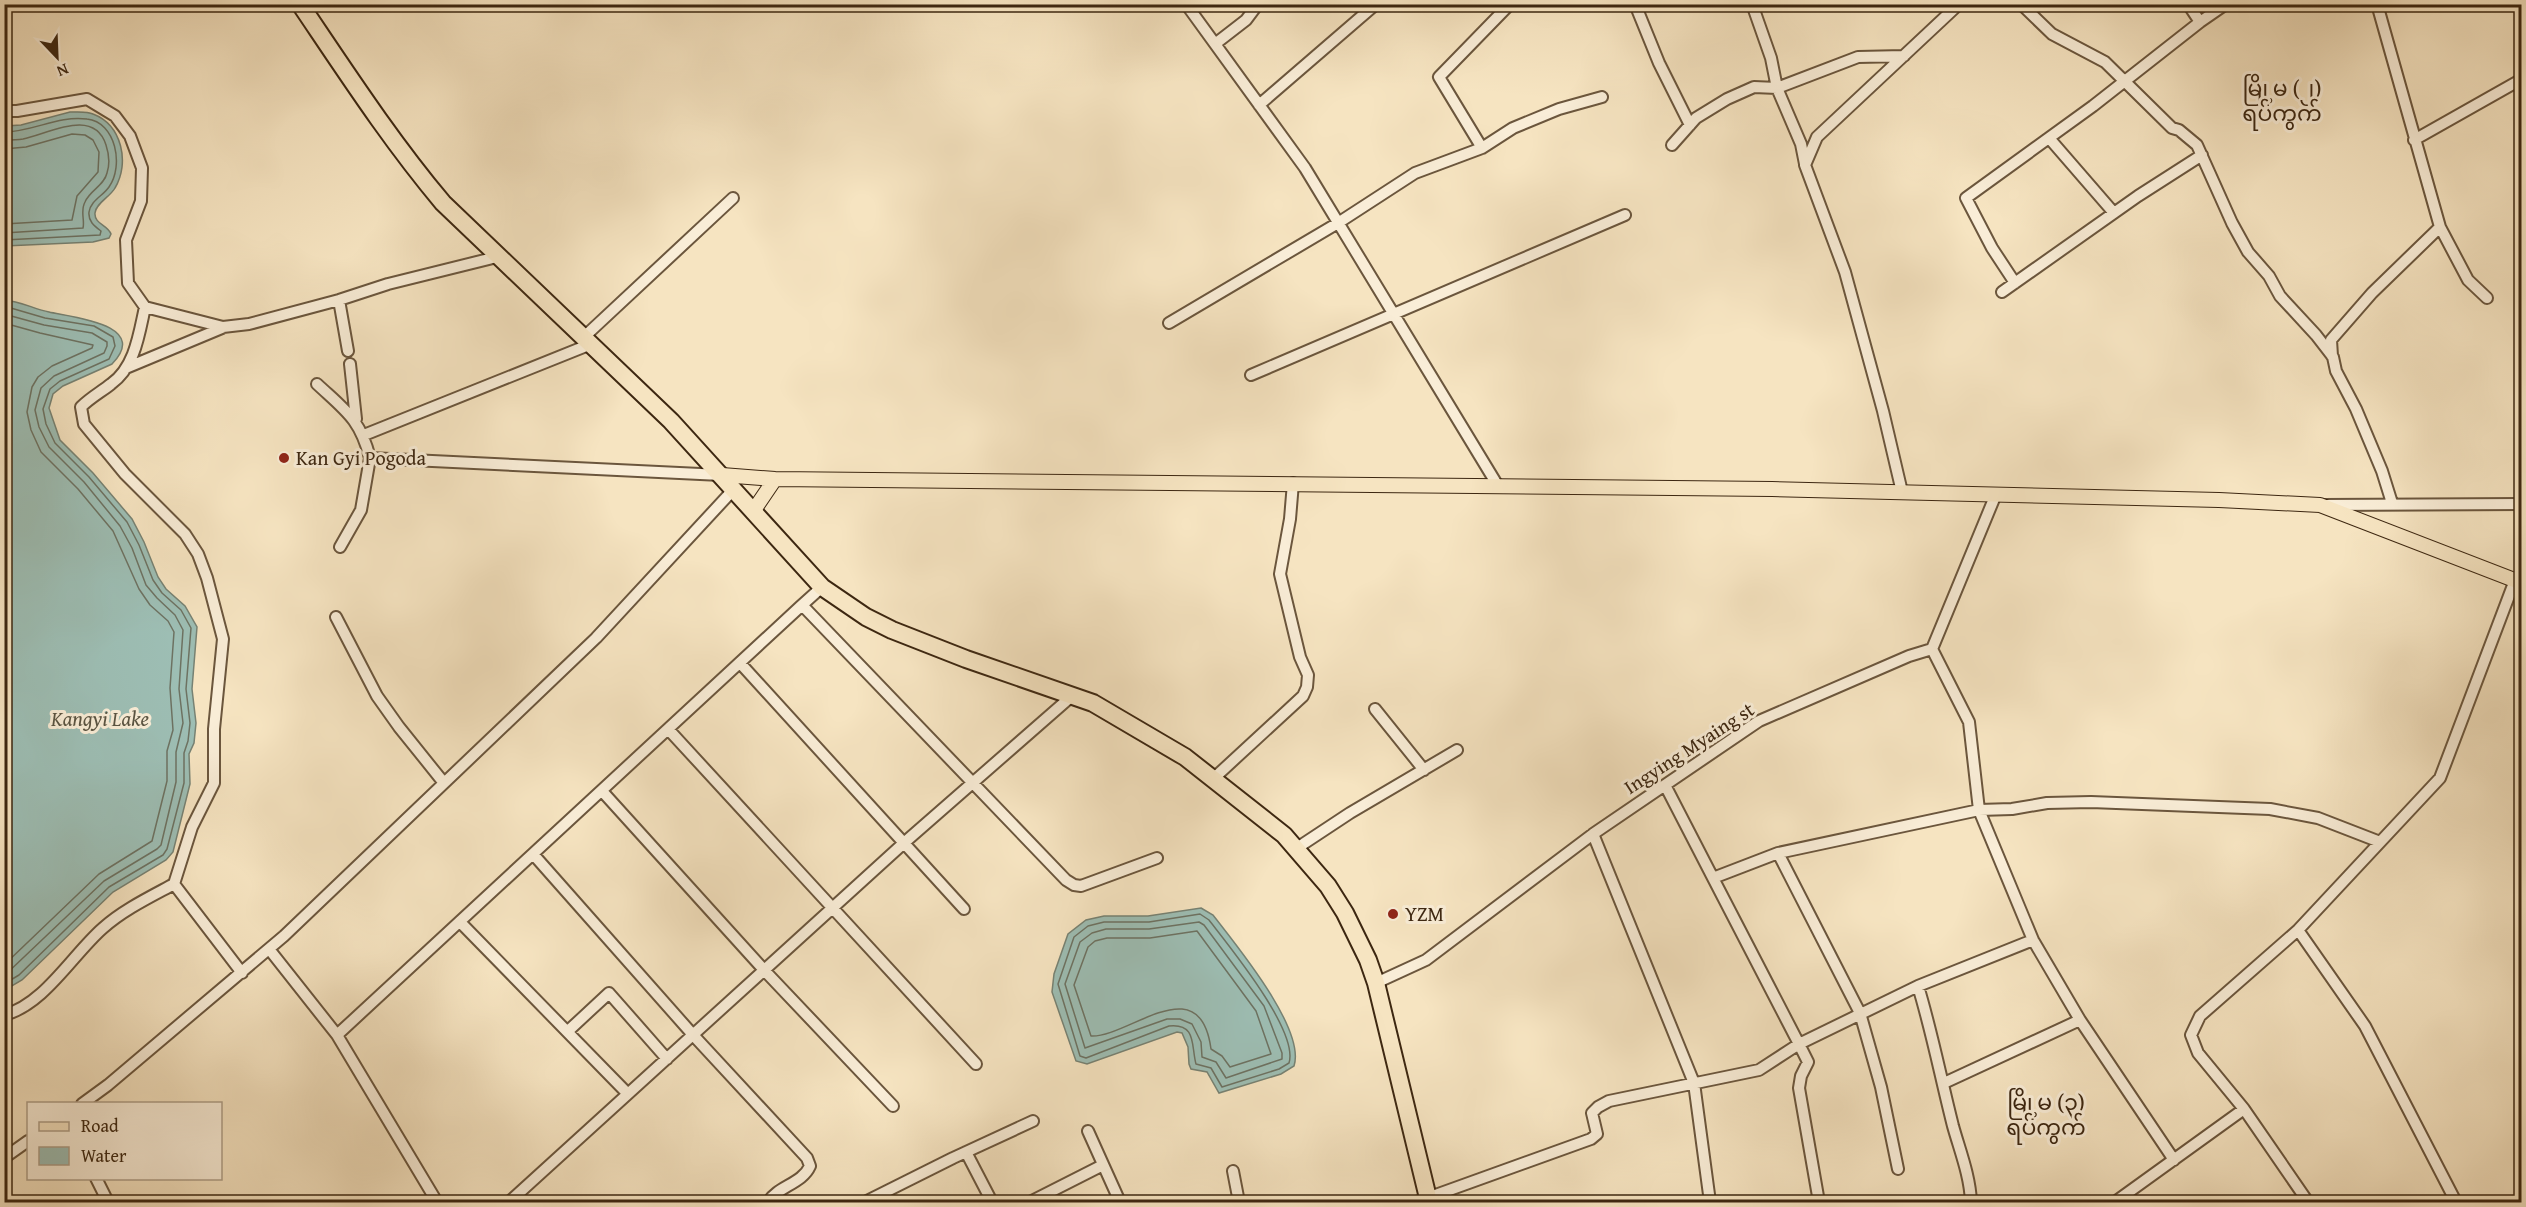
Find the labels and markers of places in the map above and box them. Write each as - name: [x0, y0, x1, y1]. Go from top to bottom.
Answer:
- place label: Kan Gyi Pogoda: [296, 443, 426, 472]
- marker: Kan Gyi Pogoda: [277, 451, 291, 465]
- place label: YZM: [1405, 899, 1444, 928]
- marker: YZM: [1386, 907, 1400, 921]

